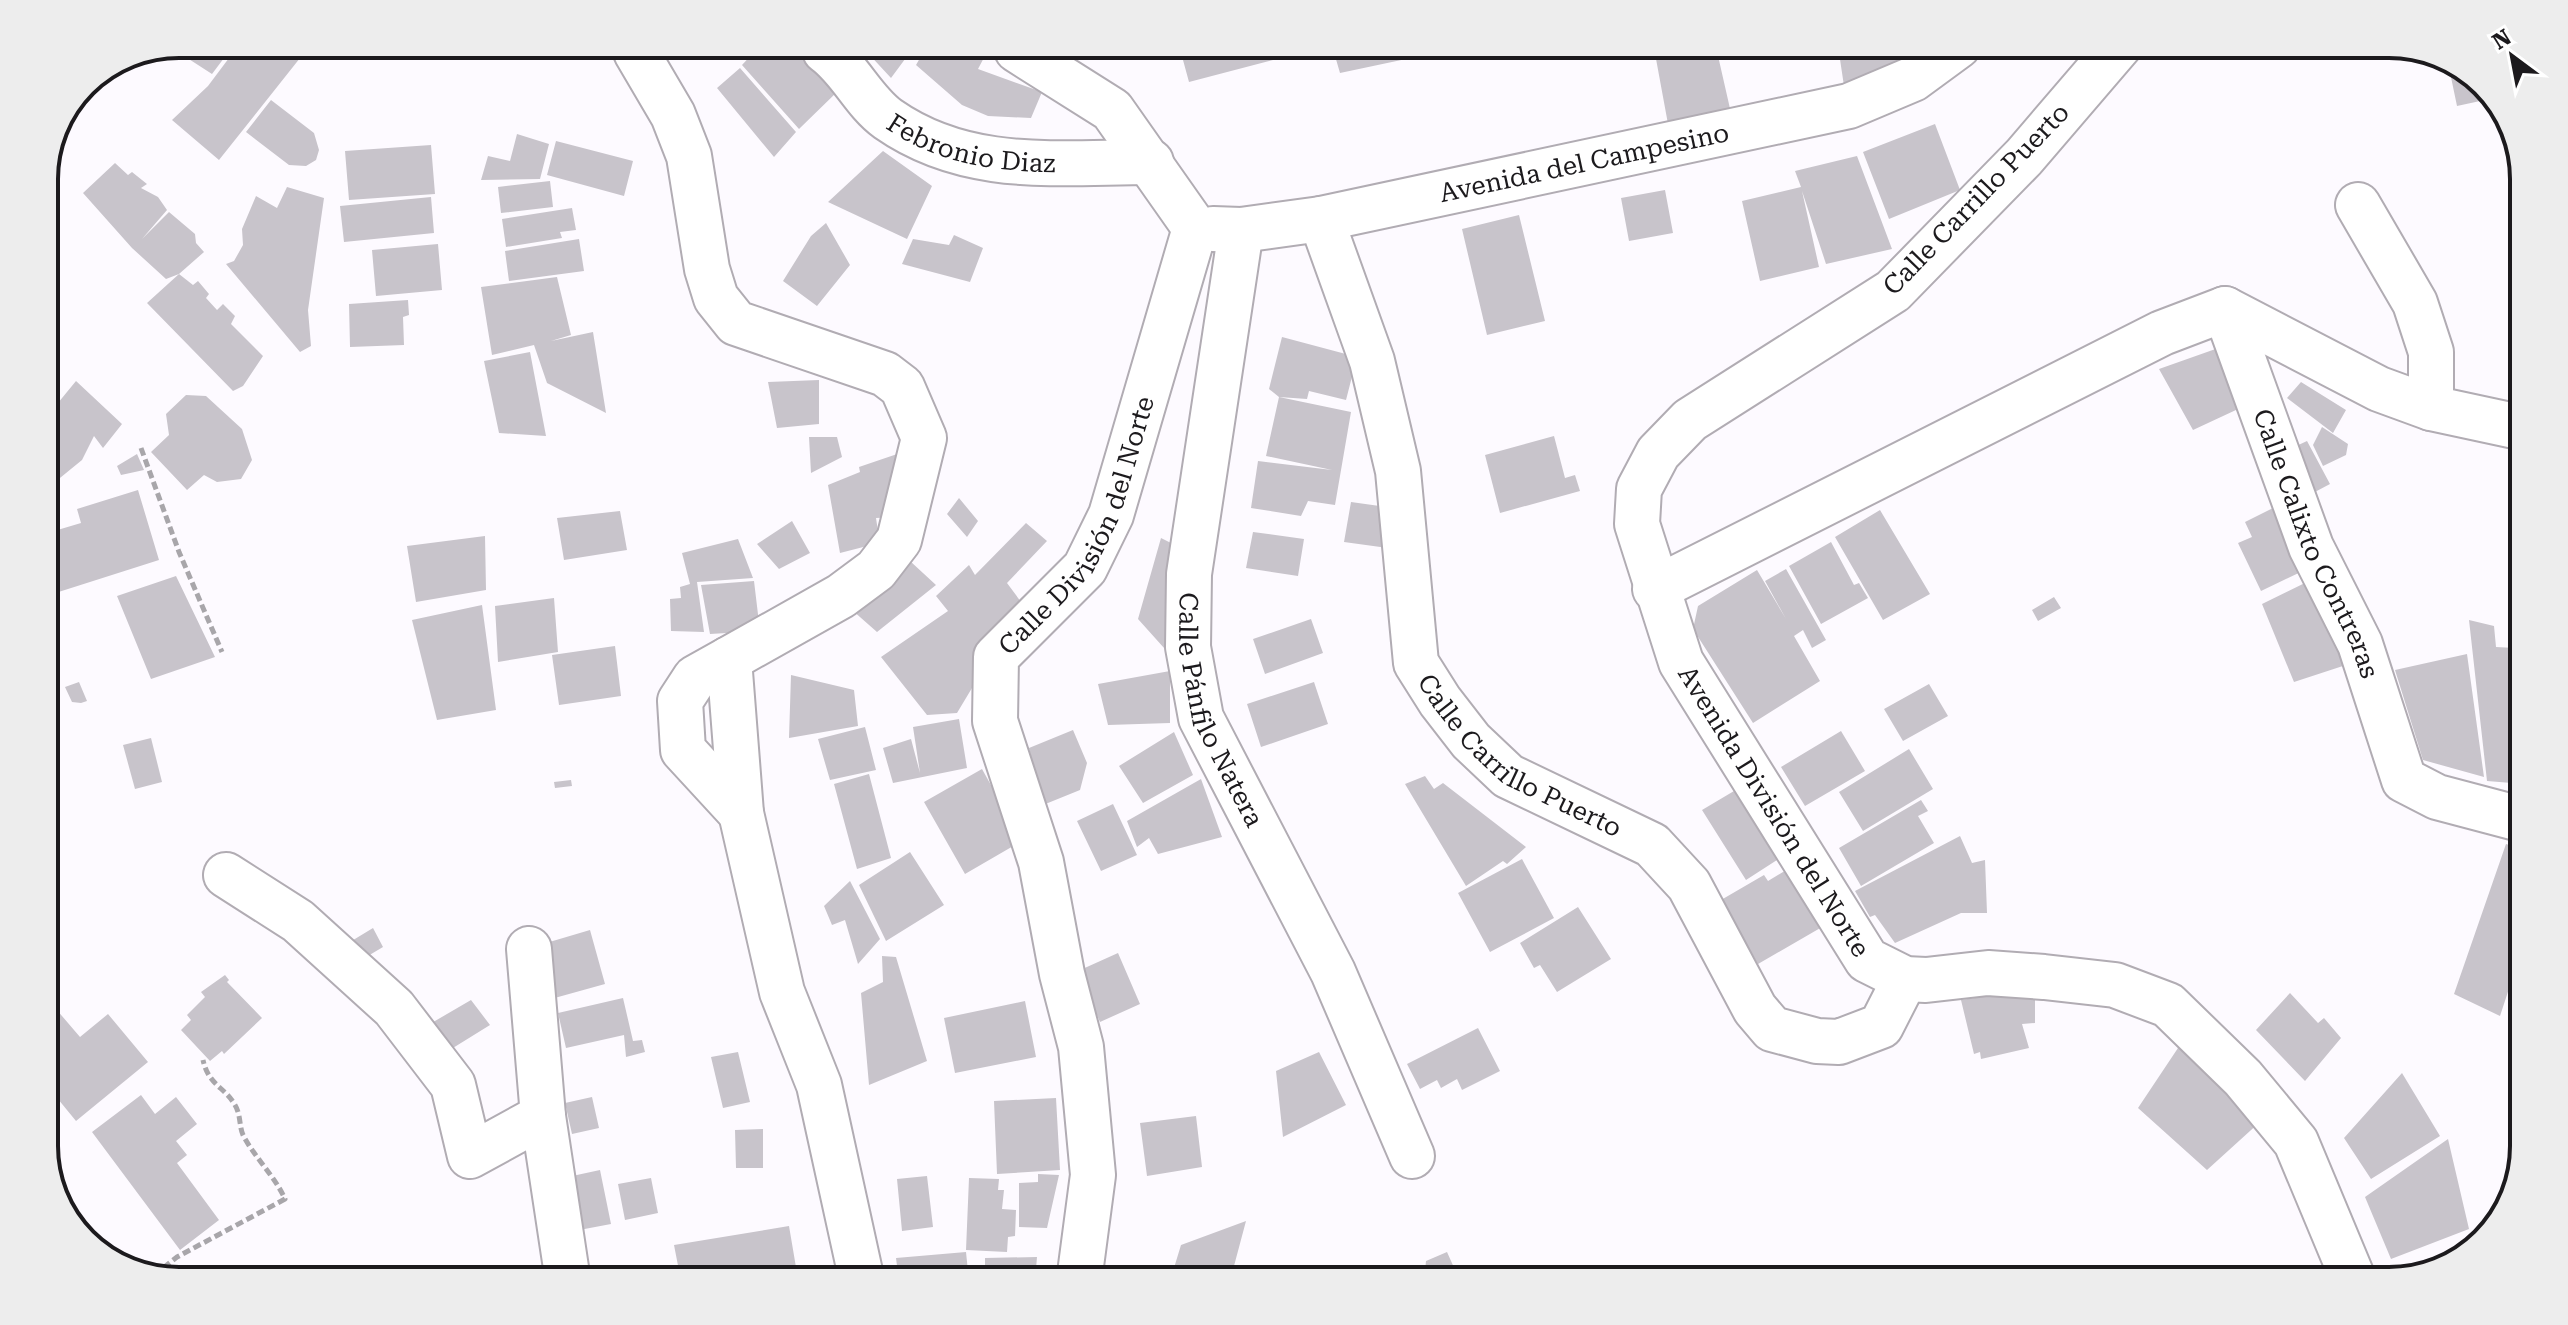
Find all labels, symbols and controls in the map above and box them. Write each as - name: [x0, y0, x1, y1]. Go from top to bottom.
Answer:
- north arrow: [2472, 16, 2552, 96]
- text: N: [2488, 24, 2516, 55]
- street label: Calle Carrillo Puerto: [1877, 97, 2075, 301]
- street label: Febronio Diaz: [882, 108, 1056, 178]
- street label: Avenida del Campesino: [1437, 117, 1732, 208]
- street label: Calle División del Norte: [992, 393, 1160, 661]
- street label: Calle Calixto Contreras: [2247, 405, 2385, 682]
- street label: Calle Pánfilo Natera: [1172, 592, 1270, 832]
- street label: Avenida División del Norte: [1672, 660, 1876, 962]
- street label: Calle Carrillo Puerto: [1412, 668, 1626, 843]

